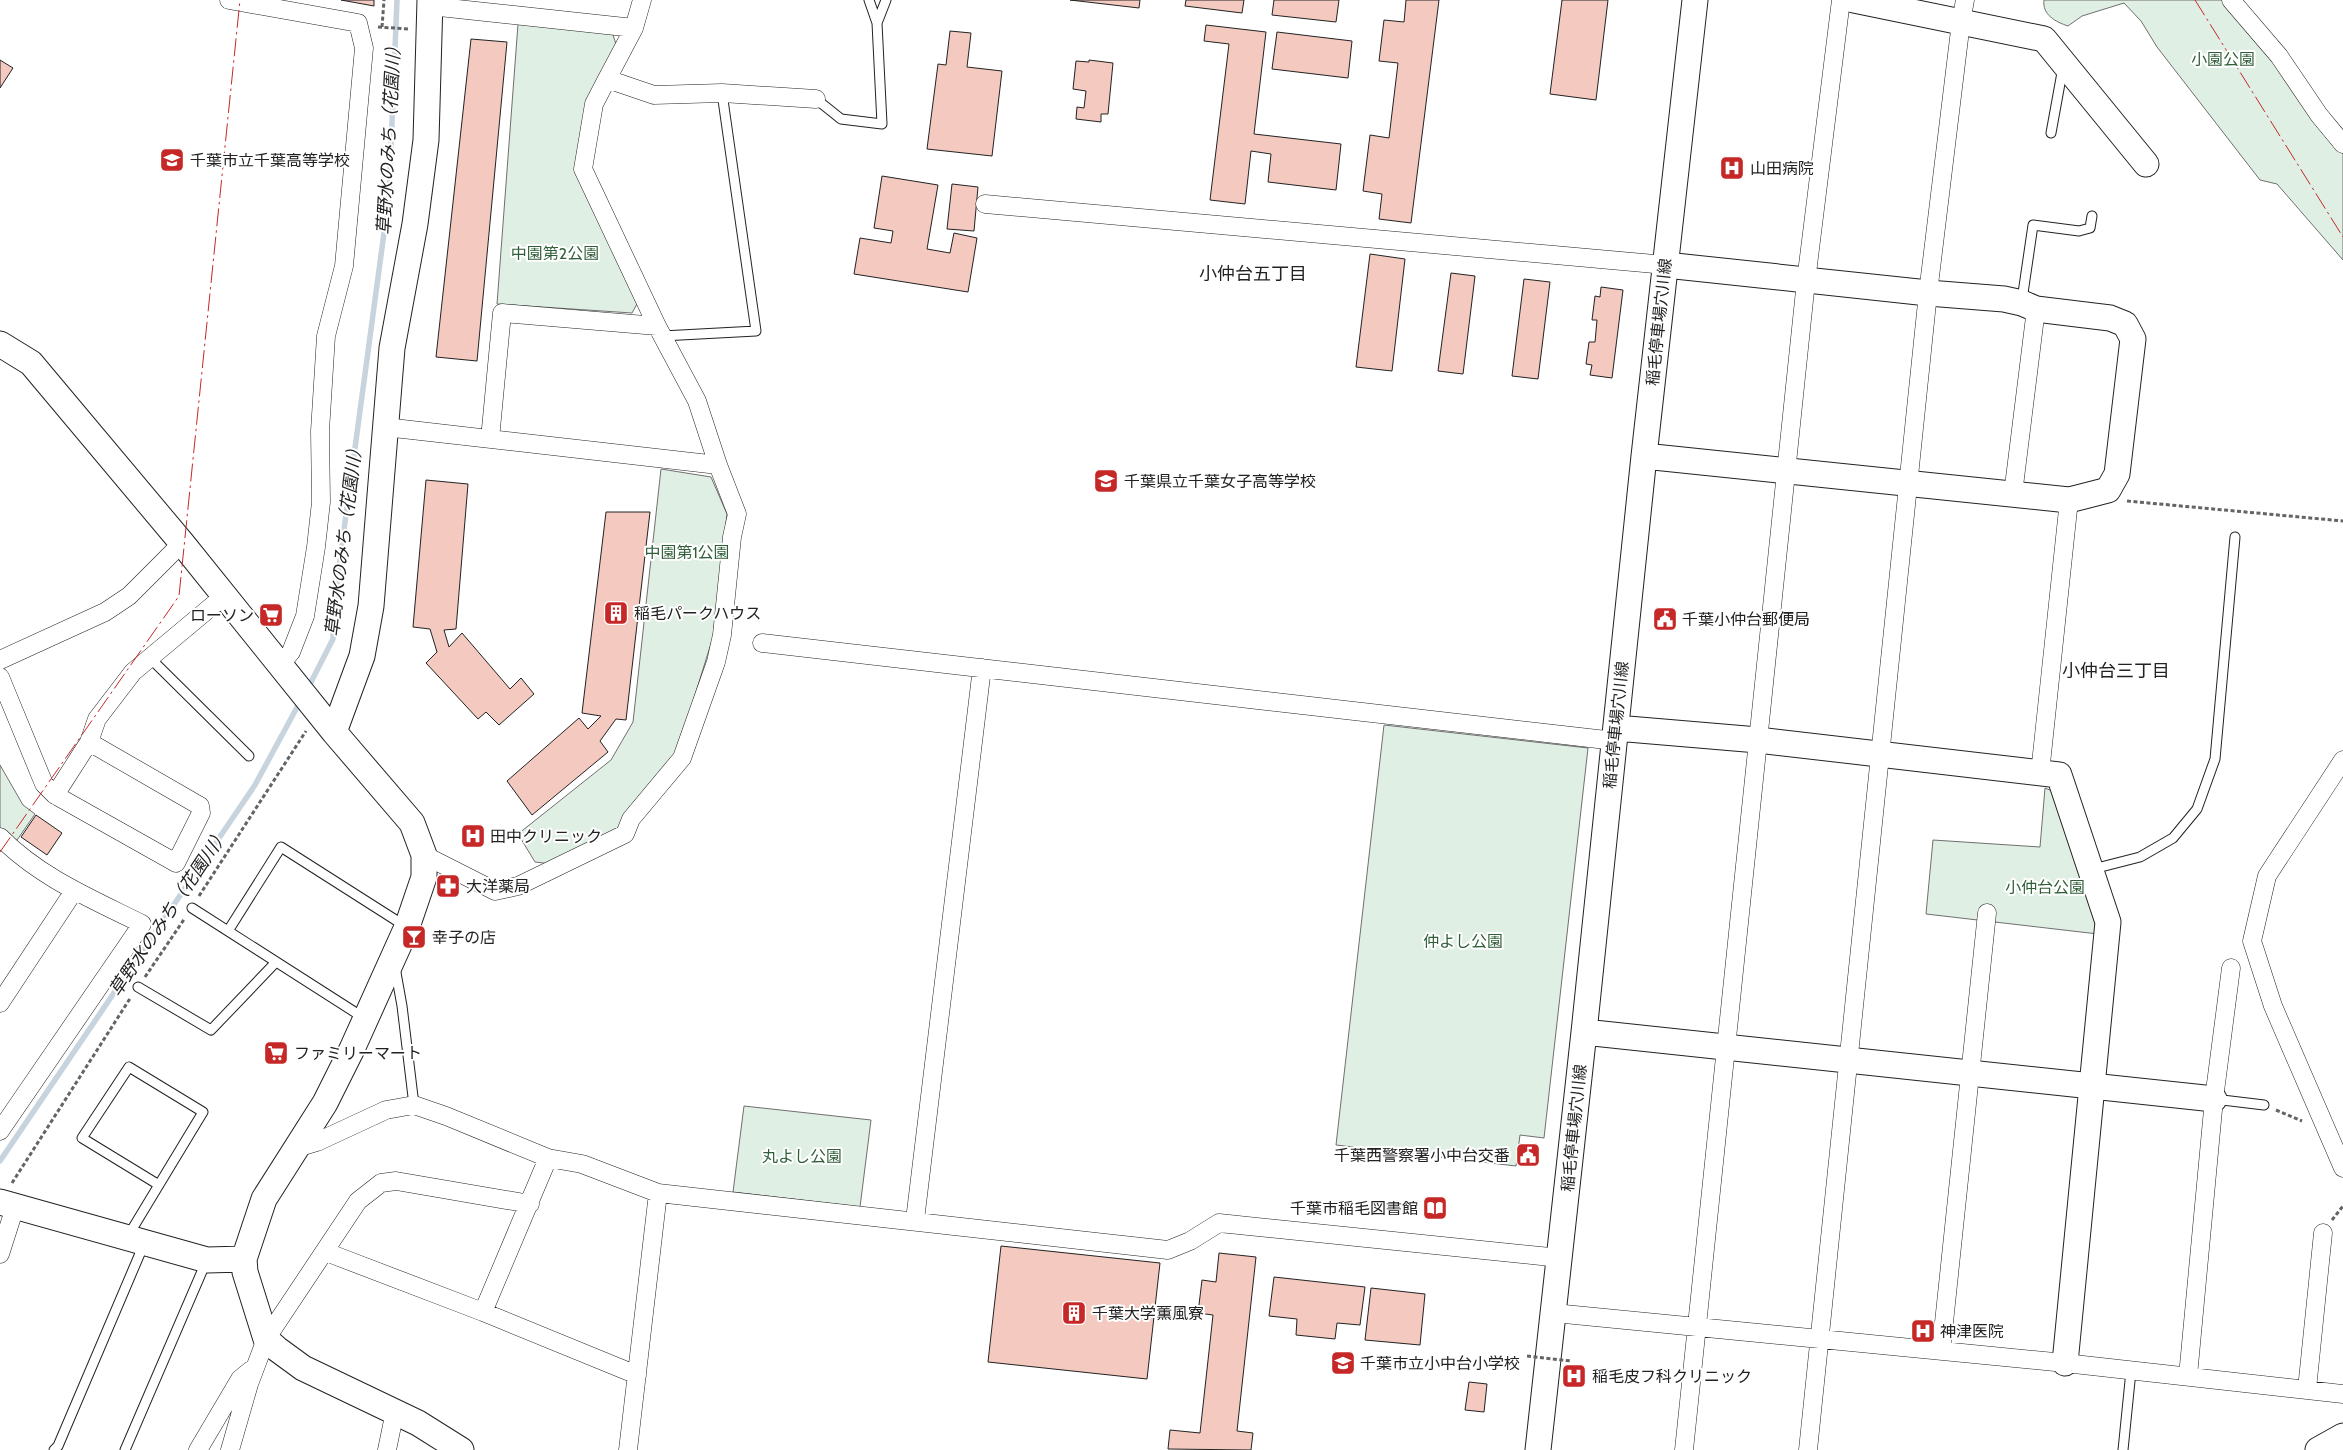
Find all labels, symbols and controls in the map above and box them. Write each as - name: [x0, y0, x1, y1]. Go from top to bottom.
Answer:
- water label: 草野水のみち（花園川）: [373, 37, 405, 235]
- park label: 小園公園: [2191, 50, 2255, 69]
- school or university icon: 千葉市立千葉高等学校: [159, 147, 185, 173]
- place label: 千葉市立千葉高等学校: [190, 151, 350, 170]
- hospital icon: 山田病院: [1719, 155, 1745, 181]
- place label: 山田病院: [1750, 159, 1814, 178]
- park label: 中園第2公園: [511, 244, 599, 263]
- street label: 稲毛停車場穴川線: [1643, 257, 1675, 387]
- district label: 小仲台五丁目: [1199, 263, 1307, 285]
- water label: 草野水のみち（花園川）: [321, 438, 367, 638]
- school or university icon: 千葉県立千葉女子高等学校: [1093, 468, 1119, 494]
- place label: 千葉県立千葉女子高等学校: [1124, 472, 1316, 491]
- park label: 中園第1公園: [644, 543, 730, 562]
- building icon: 稲毛パークハウス: [603, 600, 629, 626]
- supermarket icon: ローソン: [258, 602, 284, 628]
- place label: 稲毛パークハウス: [634, 604, 761, 623]
- place label: ローソン: [190, 606, 254, 625]
- public building icon: 千葉小仲台郵便局: [1652, 606, 1678, 632]
- place label: 千葉小仲台郵便局: [1682, 610, 1810, 629]
- street label: 稲毛停車場穴川線: [1600, 660, 1632, 790]
- district label: 小仲台三丁目: [2062, 660, 2170, 682]
- hospital icon: 田中クリニック: [460, 823, 486, 849]
- water label: 草野水のみち（花園川）: [105, 824, 233, 1000]
- place label: 田中クリニック: [490, 827, 602, 846]
- pharmacy icon: 大洋薬局: [435, 873, 461, 899]
- place label: 大洋薬局: [466, 877, 530, 896]
- park label: 小仲台公園: [2005, 878, 2085, 897]
- bar icon: 幸子の店: [401, 924, 427, 950]
- place label: 幸子の店: [432, 928, 496, 947]
- park label: 仲よし公園: [1423, 932, 1503, 951]
- supermarket icon: ファミリーマート: [263, 1040, 289, 1066]
- place label: ファミリーマート: [294, 1044, 422, 1063]
- street label: 稲毛停車場穴川線: [1558, 1063, 1590, 1193]
- public building icon: 千葉西警察署小中台交番: [1515, 1142, 1541, 1168]
- place label: 千葉西警察署小中台交番: [1334, 1146, 1510, 1165]
- park label: 丸よし公園: [762, 1147, 842, 1166]
- library icon: 千葉市稲毛図書館: [1422, 1195, 1448, 1221]
- place label: 千葉市稲毛図書館: [1290, 1199, 1418, 1218]
- building icon: 千葉大学薫風寮: [1061, 1300, 1087, 1326]
- place label: 千葉大学薫風寮: [1092, 1304, 1204, 1323]
- hospital icon: 神津医院: [1910, 1318, 1936, 1344]
- place label: 神津医院: [1940, 1322, 2004, 1341]
- school or university icon: 千葉市立小中台小学校: [1330, 1350, 1356, 1376]
- place label: 千葉市立小中台小学校: [1360, 1354, 1520, 1373]
- hospital icon: 稲毛皮フ科クリニック: [1561, 1363, 1587, 1389]
- place label: 稲毛皮フ科クリニック: [1592, 1367, 1752, 1386]

